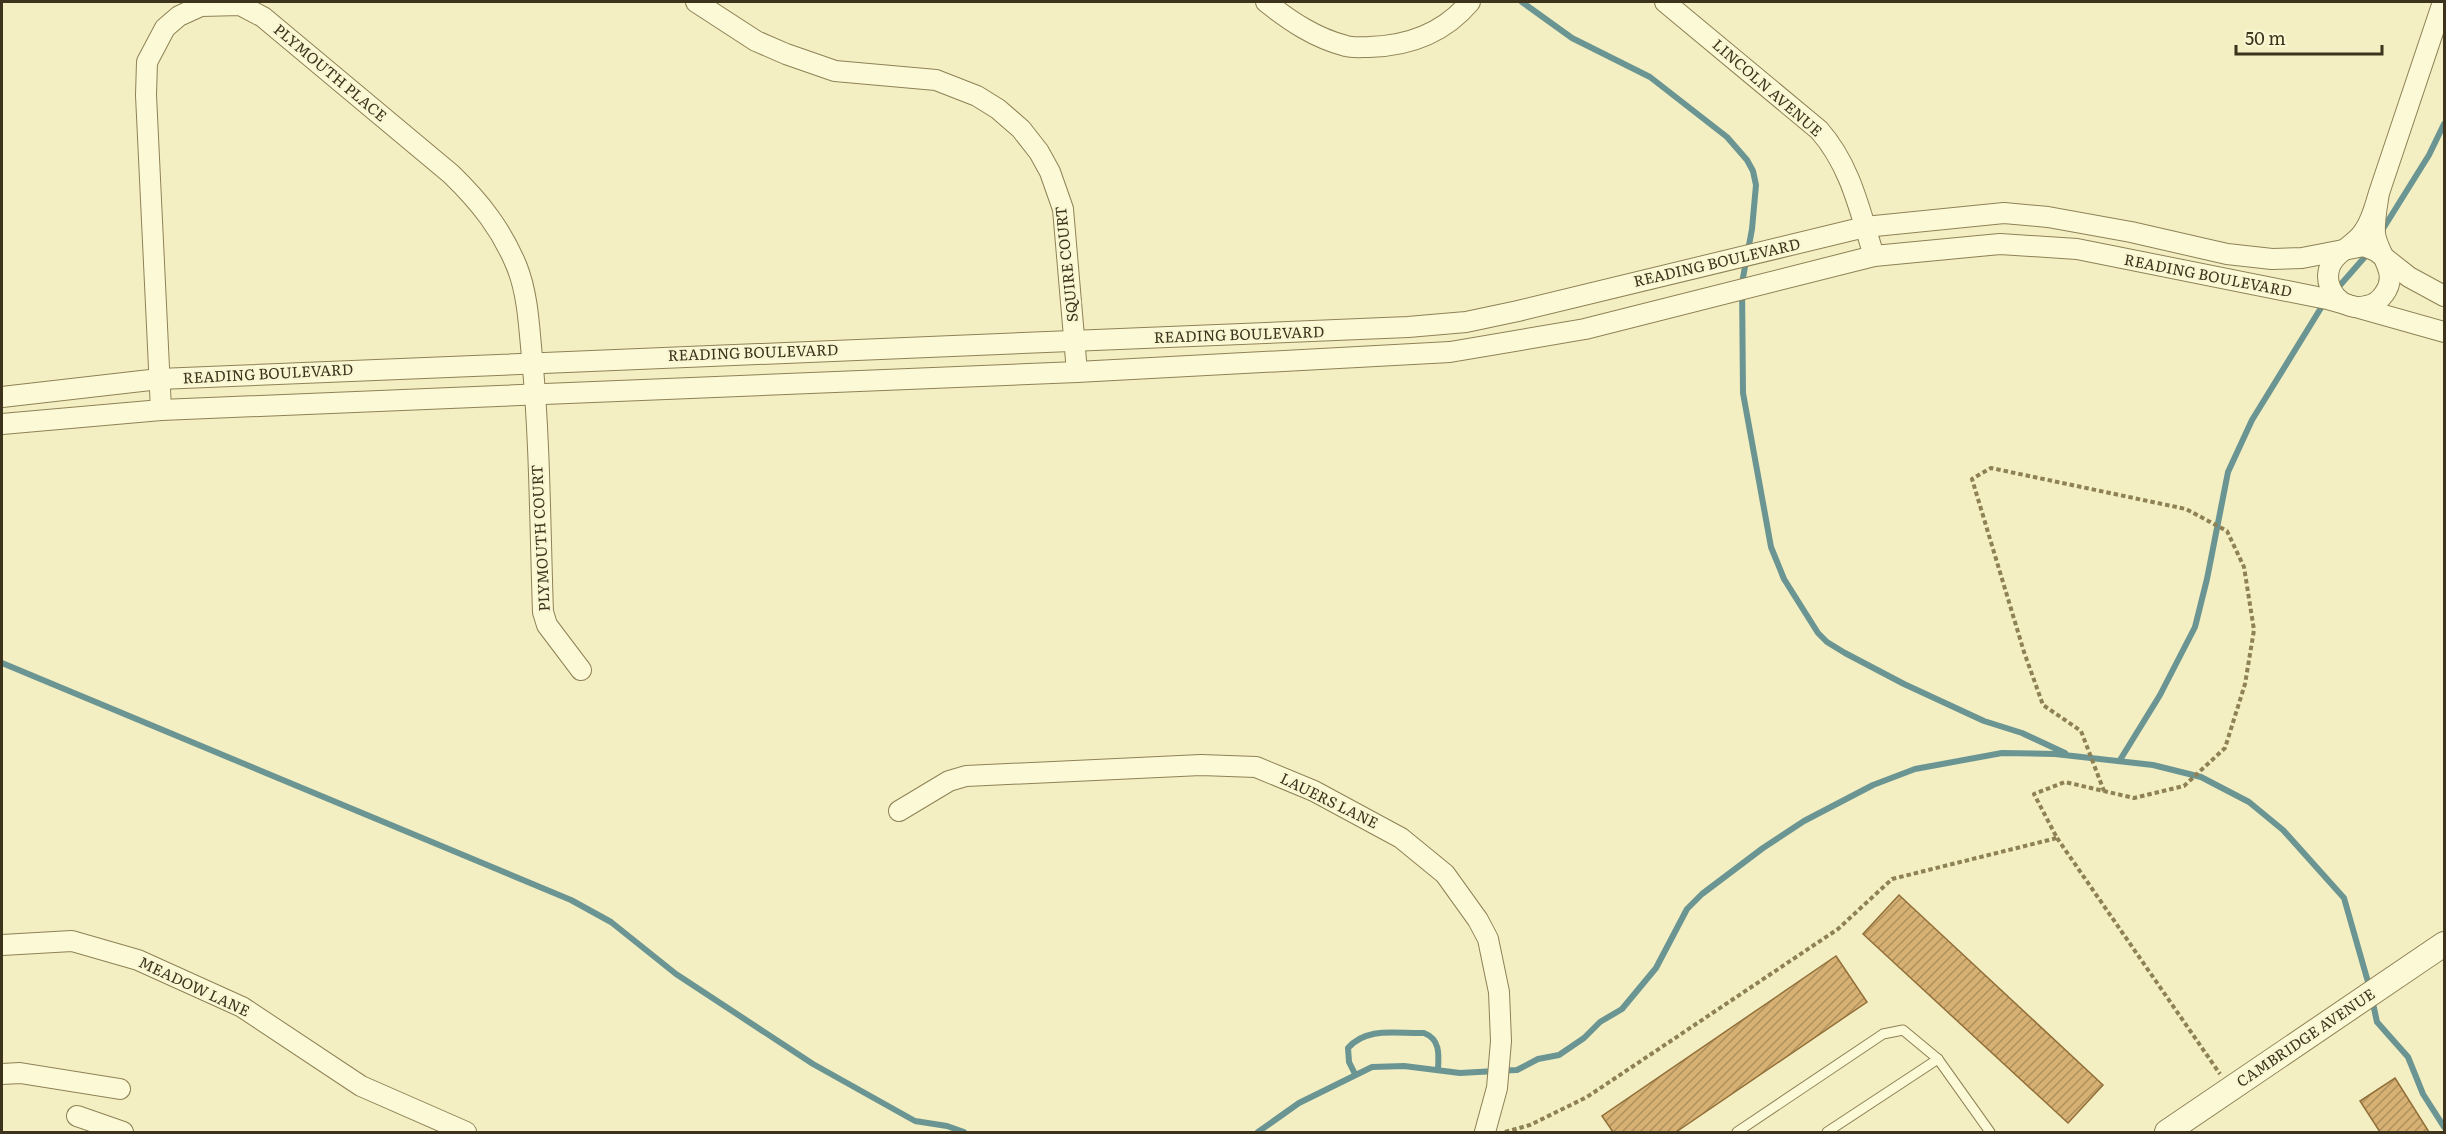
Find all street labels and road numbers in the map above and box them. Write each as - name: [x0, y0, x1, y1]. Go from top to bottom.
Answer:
- street label: PLYMOUTH PLACE: [269, 17, 393, 126]
- street label: LINCOLN AVENUE: [1708, 33, 1828, 141]
- street label: SQUIRE COURT: [1048, 205, 1083, 323]
- street label: READING BOULEVARD: [1631, 231, 1802, 292]
- street label: READING BOULEVARD: [2122, 247, 2294, 302]
- street label: READING BOULEVARD: [1153, 319, 1325, 348]
- street label: READING BOULEVARD: [667, 337, 839, 366]
- street label: READING BOULEVARD: [182, 357, 354, 388]
- street label: PLYMOUTH COURT: [524, 464, 555, 612]
- street label: LAUERS LANE: [1277, 766, 1383, 833]
- street label: MEADOW LANE: [135, 950, 254, 1021]
- street label: CAMBRIDGE AVENUE: [2231, 982, 2379, 1092]

